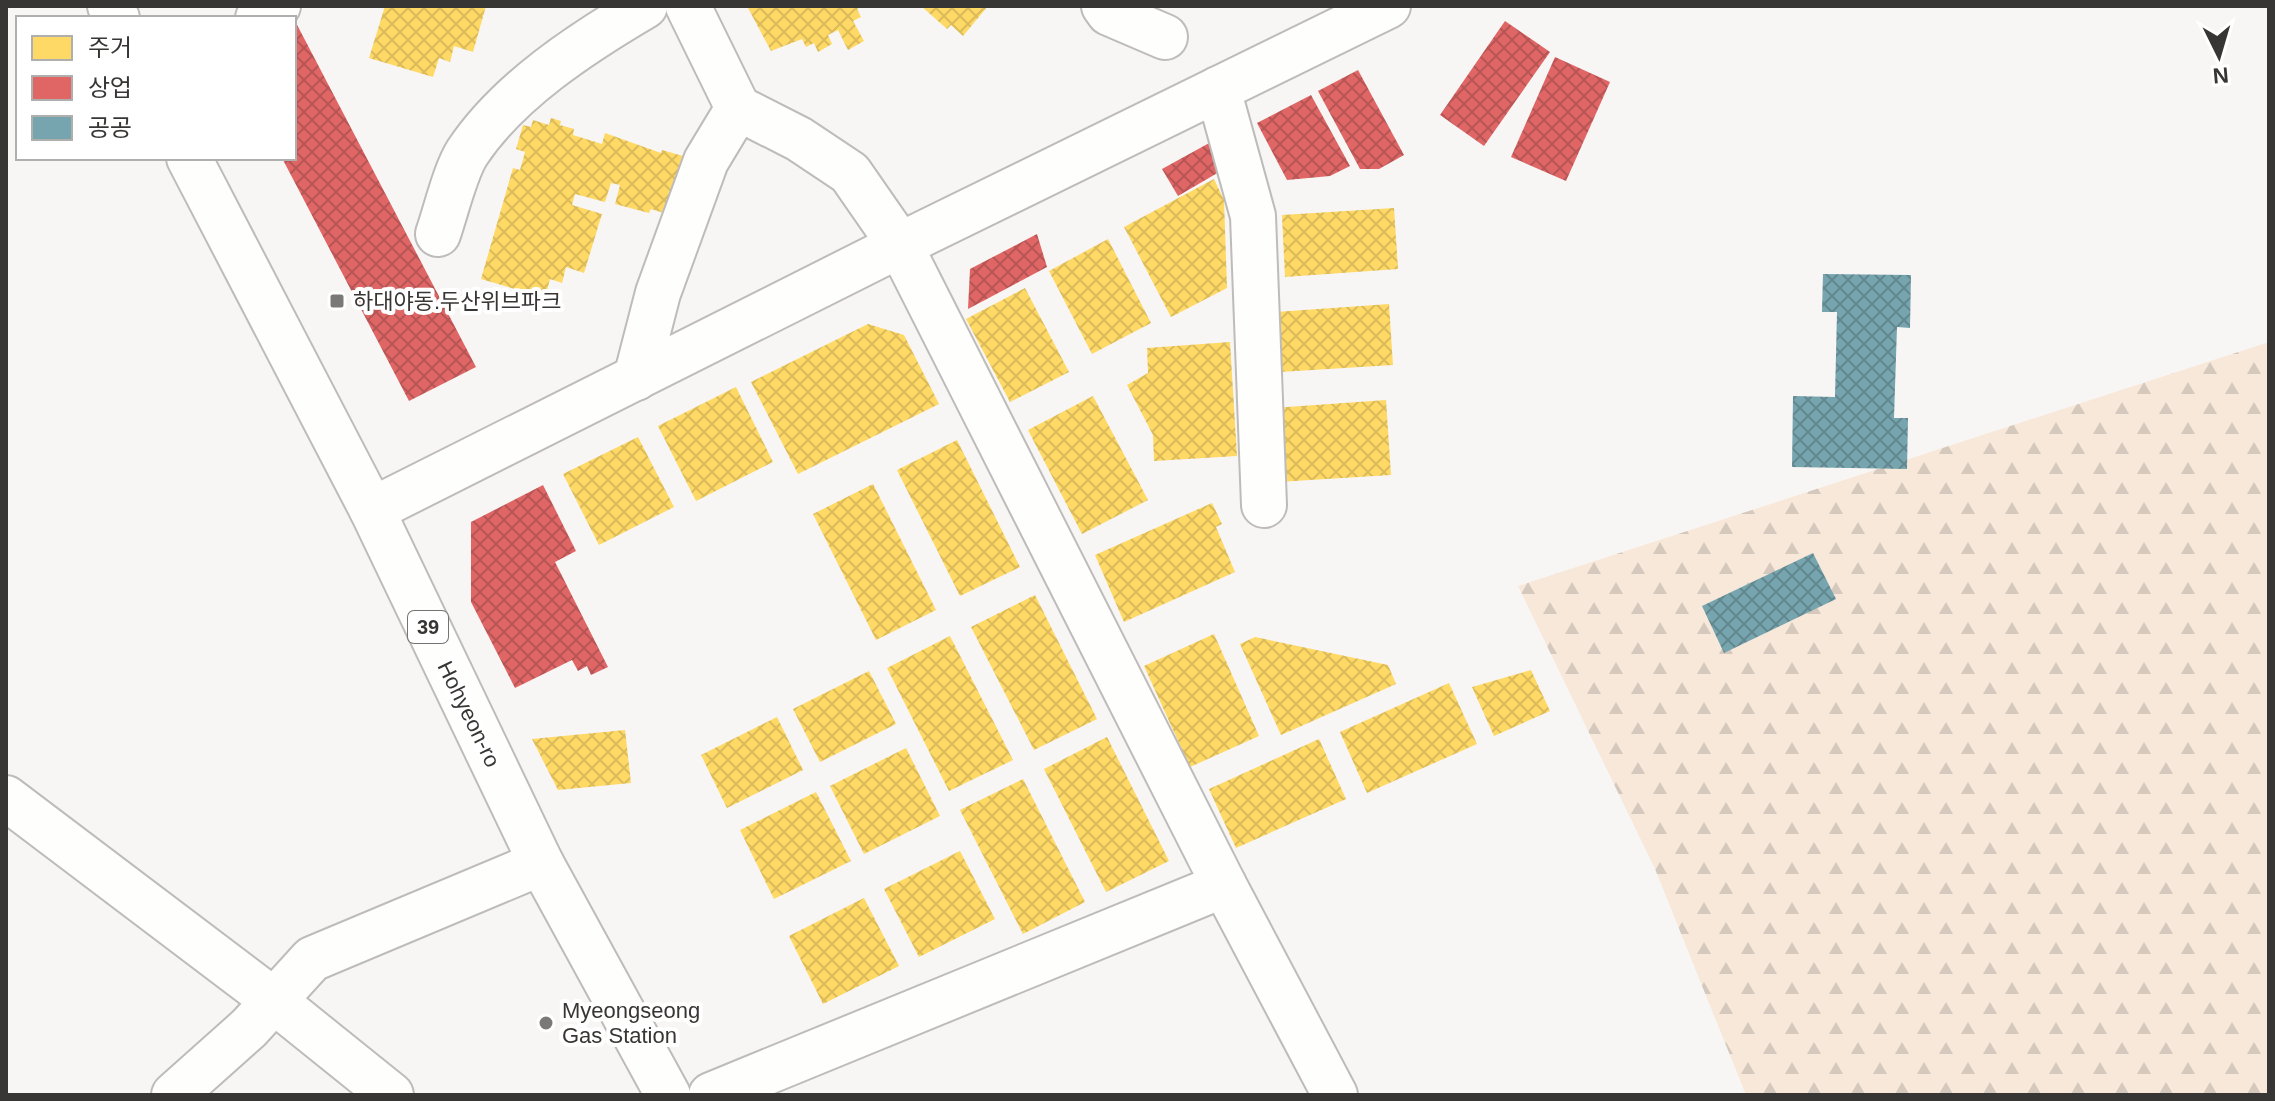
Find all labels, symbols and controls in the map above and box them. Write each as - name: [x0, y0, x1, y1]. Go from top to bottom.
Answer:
- legend: [16, 16, 296, 160]
- north arrow: [2179, 16, 2259, 96]
- text: 주거: [88, 34, 132, 61]
- text: N: [2212, 62, 2230, 89]
- text: 상업: [88, 74, 132, 101]
- text: 공공: [88, 114, 132, 141]
- place label: 하대야동.두산위브파크: [353, 289, 562, 314]
- marker: 하대야동.두산위브파크: [328, 292, 346, 310]
- road number: 39: [408, 611, 448, 643]
- street label: Hohyeon-ro: [433, 657, 505, 771]
- place label: Myeongseong Gas Station: [562, 998, 700, 1048]
- marker: Myeongseong Gas Station: [537, 1014, 555, 1032]

